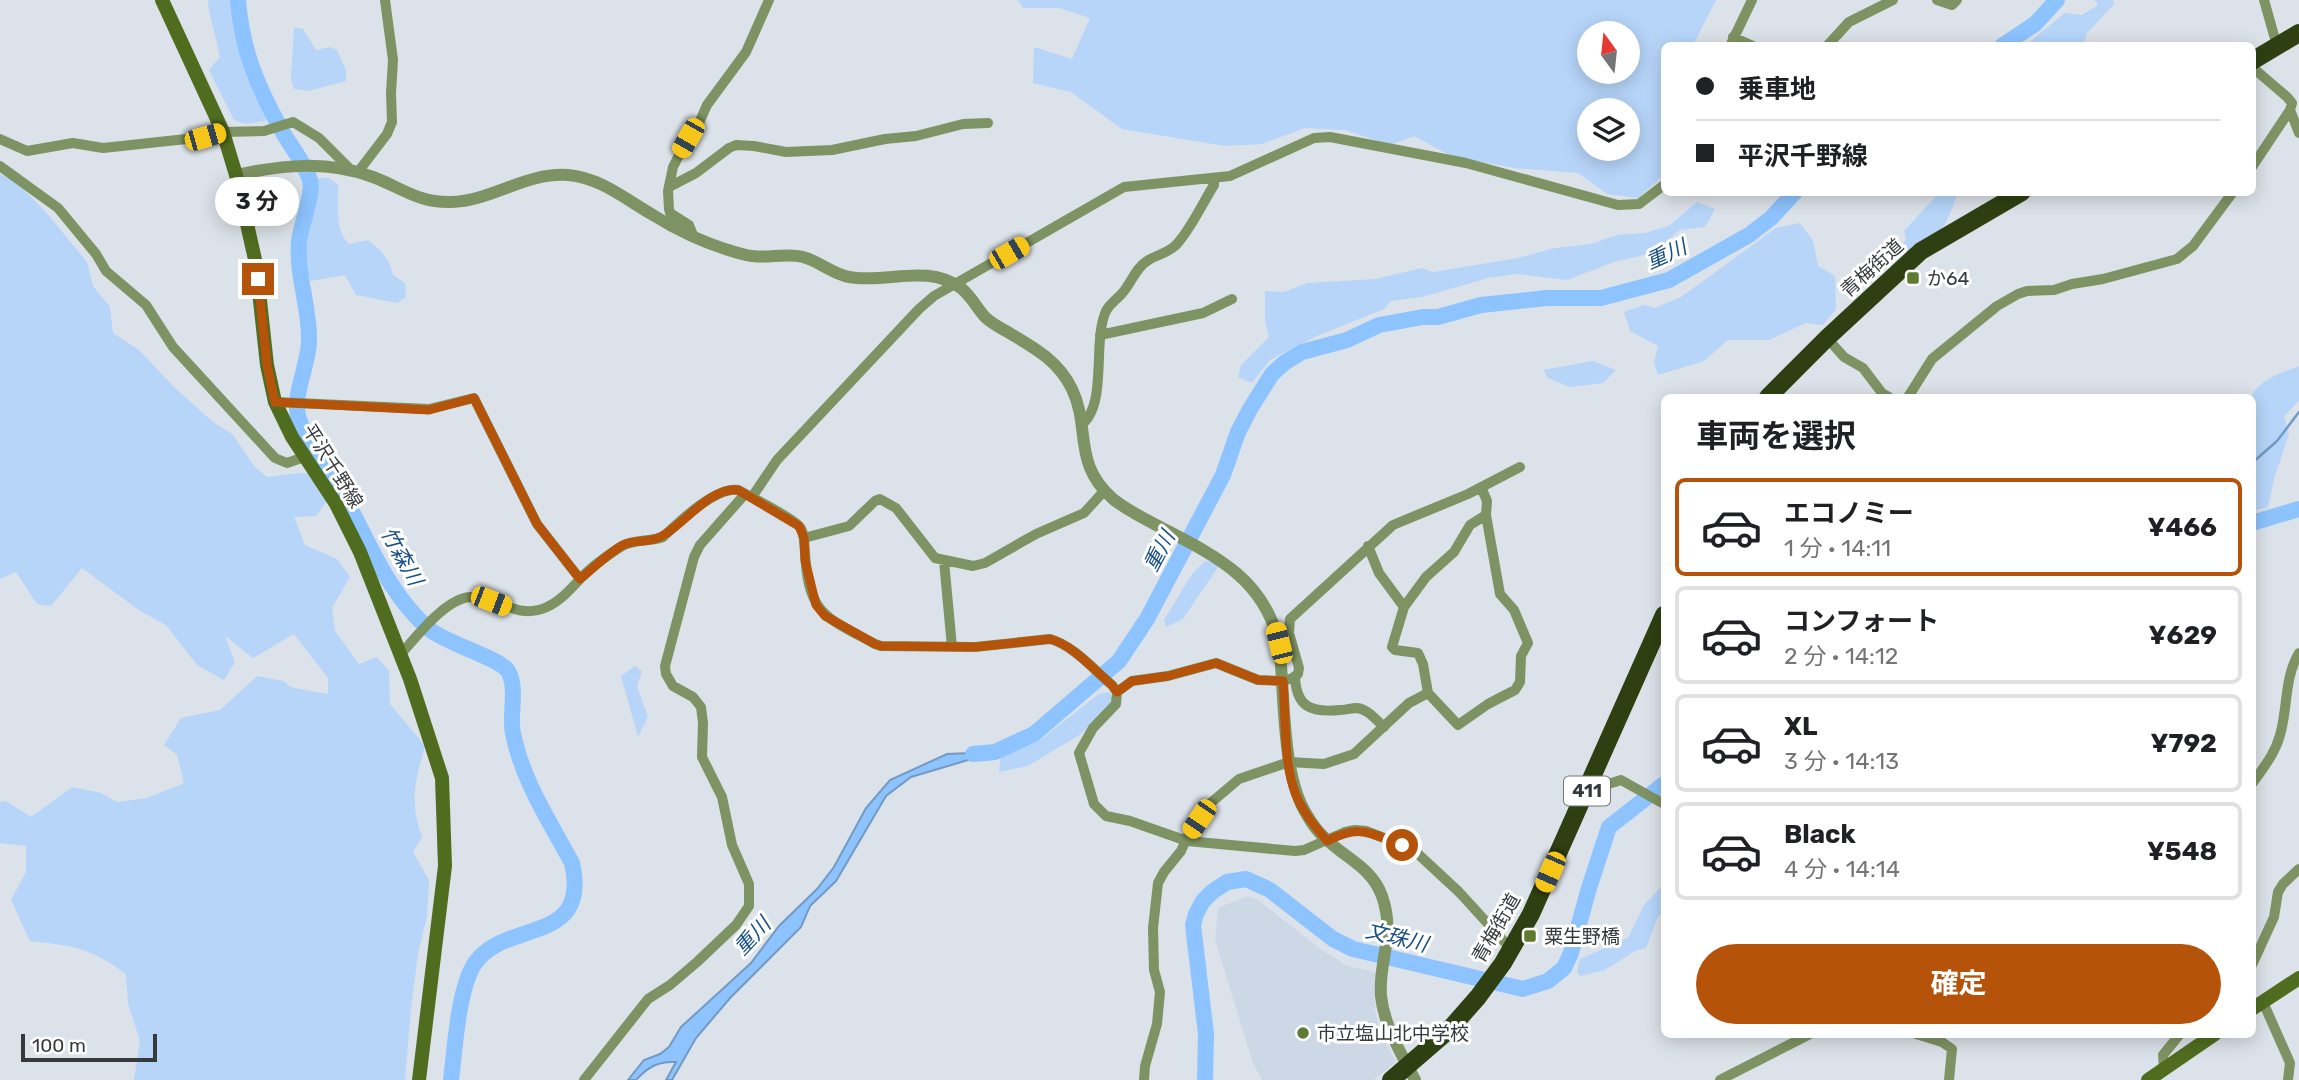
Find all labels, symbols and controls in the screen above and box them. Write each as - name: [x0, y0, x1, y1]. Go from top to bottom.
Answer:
- north arrow: [1577, 21, 1640, 84]
- map controls: [1577, 21, 1640, 161]
- text: 乗車地: [1738, 74, 1816, 105]
- button: layers: [1577, 98, 1640, 161]
- car: [669, 115, 708, 161]
- car: [182, 121, 229, 153]
- text: 平沢千野線: [1738, 141, 1868, 172]
- callout: 3 分: [216, 177, 300, 226]
- text: 3 分: [235, 187, 279, 215]
- car: [986, 233, 1033, 273]
- water label: 重川: [1642, 233, 1692, 274]
- street label: 青梅街道: [1836, 234, 1908, 302]
- route end: [242, 263, 274, 295]
- place label: か64: [1927, 267, 1969, 290]
- marker: か64: [1905, 270, 1921, 286]
- text: 車両を選択: [1696, 417, 1856, 455]
- street label: 平沢千野線: [298, 420, 368, 512]
- icon: car: [1700, 496, 1763, 559]
- text: エコノミー: [1784, 498, 1914, 529]
- text: ¥466: [2147, 512, 2217, 543]
- water label: 竹森川: [376, 522, 429, 591]
- water label: 重川: [1138, 525, 1181, 575]
- text: 1 分 · 14:11: [1784, 534, 1891, 562]
- car: [468, 584, 515, 618]
- icon: car: [1700, 604, 1763, 667]
- text: コンフォート: [1784, 606, 1939, 637]
- car: [1264, 620, 1295, 666]
- text: ¥629: [2149, 620, 2217, 651]
- text: 2 分 · 14:12: [1784, 642, 1898, 670]
- text: XL: [1784, 711, 1817, 742]
- icon: car: [1700, 712, 1763, 775]
- text: ¥792: [2151, 728, 2217, 759]
- text: 3 分 · 14:13: [1784, 747, 1899, 775]
- road number: 411: [1564, 776, 1610, 806]
- car: [1179, 796, 1220, 842]
- text: Black: [1784, 819, 1856, 850]
- icon: car: [1700, 820, 1763, 883]
- route start: [1386, 829, 1418, 861]
- text: ¥548: [2147, 836, 2217, 867]
- car: [1532, 849, 1569, 895]
- text: 4 分 · 14:14: [1784, 855, 1900, 883]
- street label: 青梅街道: [1467, 889, 1525, 967]
- water label: 重川: [729, 911, 777, 960]
- water label: 文珠川: [1363, 917, 1433, 957]
- place label: 粟生野橋: [1544, 925, 1620, 948]
- marker: 粟生野橋: [1522, 928, 1538, 944]
- button: 確定: [1696, 944, 2221, 1024]
- place label: 市立塩山北中学校: [1317, 1022, 1469, 1045]
- marker: 市立塩山北中学校: [1295, 1025, 1311, 1041]
- scale bar: [21, 1031, 158, 1063]
- text: 100 m: [32, 1034, 86, 1057]

